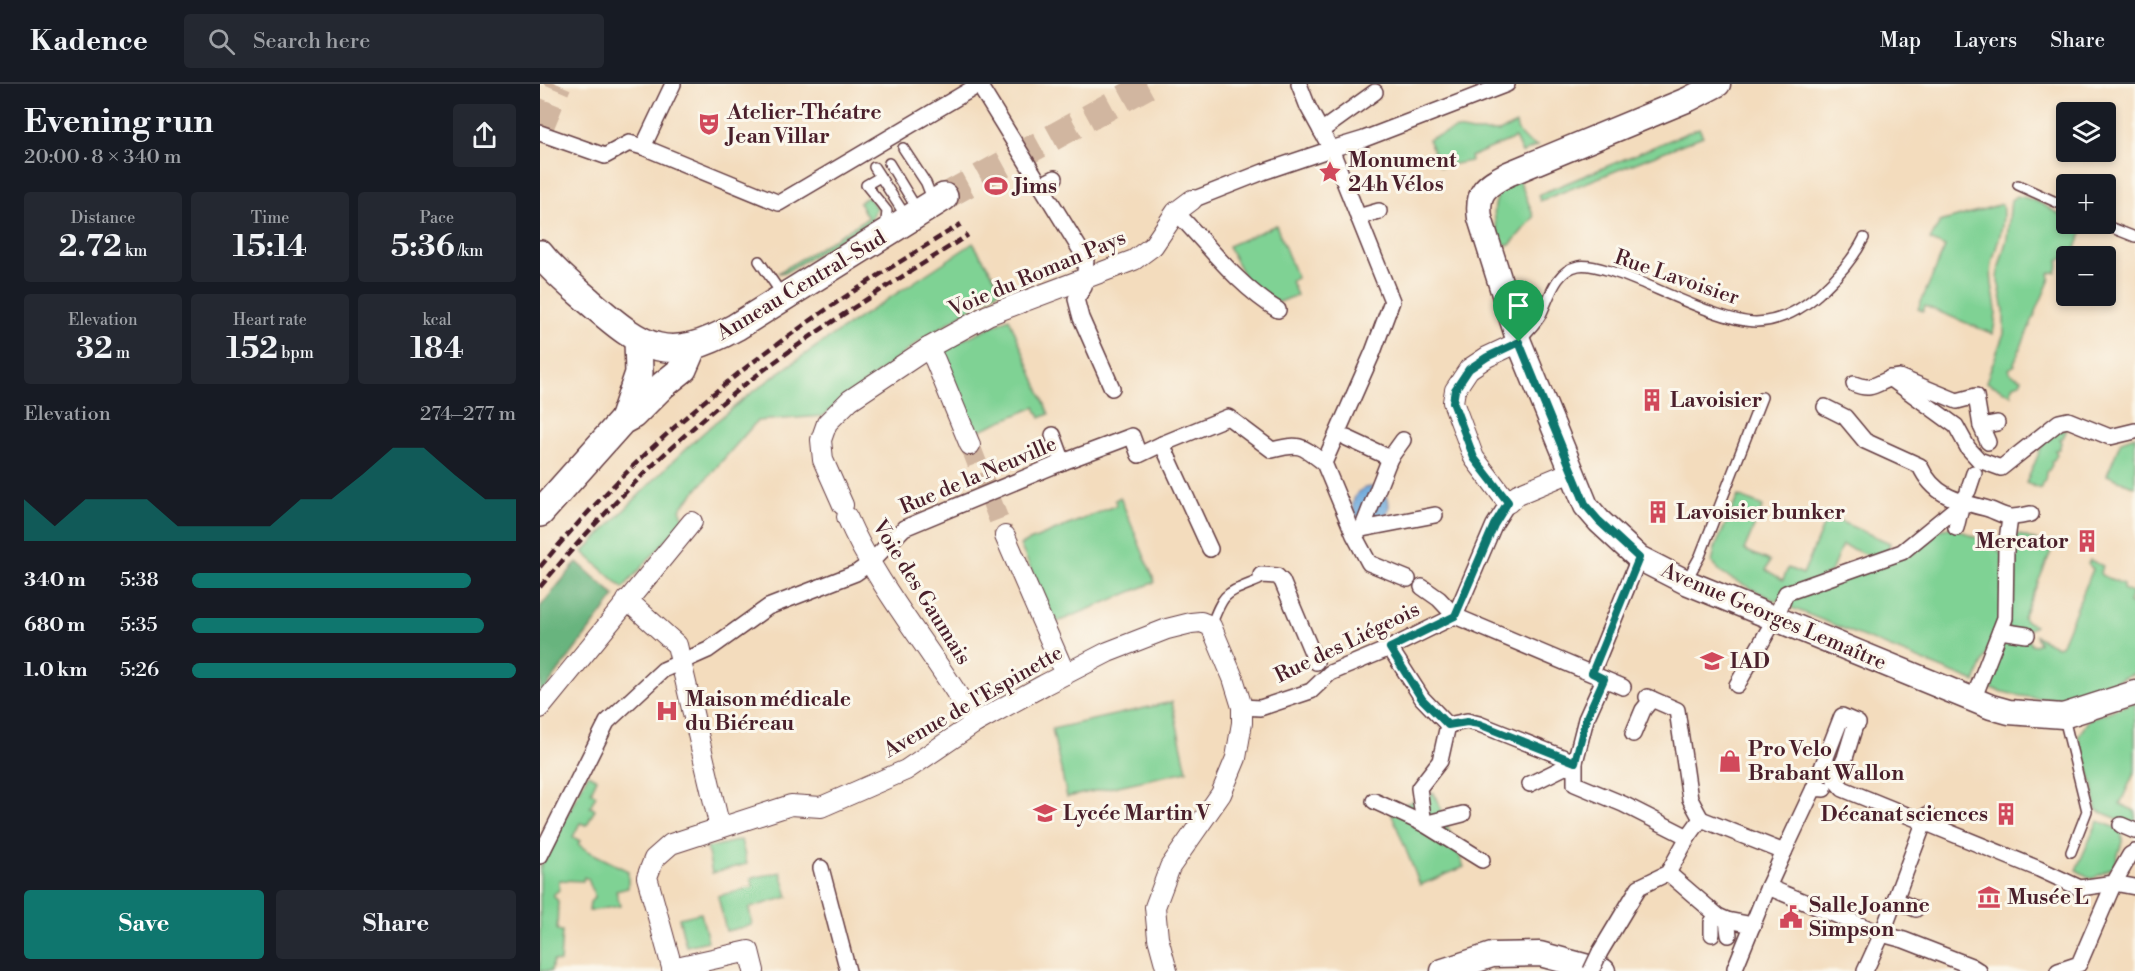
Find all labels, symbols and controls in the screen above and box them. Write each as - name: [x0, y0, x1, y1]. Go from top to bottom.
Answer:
- search box: [184, 14, 604, 68]
- text: Kadence: [30, 24, 148, 59]
- icon: search: [205, 25, 238, 58]
- text: Search here: [253, 28, 370, 55]
- text: Map: [1880, 28, 1921, 54]
- text: Layers: [1954, 28, 2017, 54]
- text: Share: [2050, 28, 2105, 54]
- place label: Atelier-Théatre Jean Villar: [724, 100, 882, 150]
- text: Evening run: [24, 102, 213, 143]
- map controls: [2056, 102, 2116, 306]
- button: layers: [2056, 102, 2116, 162]
- button: share: [453, 104, 516, 167]
- theatre icon: Atelier-Théatre Jean Villar: [696, 111, 722, 137]
- text: 20:00 · 8 × 340 m: [24, 145, 181, 170]
- place label: Monument 24h Vélos: [1348, 148, 1457, 198]
- place icon: Monument 24h Vélos: [1317, 159, 1343, 185]
- sports icon: Jims: [983, 173, 1009, 199]
- place label: Jims: [1011, 174, 1057, 200]
- button: +: [2056, 174, 2116, 234]
- text: Distance: [71, 208, 135, 228]
- text: Time: [251, 208, 289, 228]
- text: Pace: [420, 208, 454, 228]
- street label: Anneau Central-Sud: [711, 225, 891, 347]
- street label: Voie du Roman Pays: [944, 225, 1130, 323]
- text: 2.72: [59, 228, 122, 266]
- text: 15:14: [233, 228, 307, 266]
- text: 5:36: [391, 228, 455, 266]
- text: km: [122, 241, 147, 261]
- text: /km: [455, 241, 483, 261]
- street label: Rue Lavoisier: [1611, 244, 1742, 311]
- button: −: [2056, 246, 2116, 306]
- pin: [1493, 280, 1544, 342]
- icon: arrive: [1502, 289, 1535, 322]
- text: Elevation: [68, 310, 138, 330]
- text: Heart rate: [233, 310, 307, 330]
- text: kcal: [422, 310, 452, 330]
- text: 32: [76, 330, 113, 368]
- text: 152: [226, 330, 278, 368]
- text: 184: [410, 330, 464, 368]
- text: m: [113, 343, 130, 363]
- text: bpm: [278, 343, 314, 363]
- building icon: Lavoisier: [1639, 387, 1665, 413]
- place label: Lavoisier: [1670, 388, 1762, 414]
- text: Elevation: [24, 402, 111, 427]
- text: 274–277 m: [420, 402, 516, 427]
- street label: Rue de la Neuville: [896, 431, 1061, 521]
- building icon: Lavoisier bunker: [1645, 499, 1671, 525]
- place label: Lavoisier bunker: [1676, 500, 1845, 526]
- street label: Voie des Gaumais: [866, 514, 976, 670]
- building icon: Mercator: [2074, 528, 2100, 554]
- place label: Mercator: [1975, 529, 2069, 555]
- street label: Avenue Georges Lemaître: [1656, 557, 1890, 676]
- text: 340 m: [24, 568, 86, 593]
- text: 5:38: [120, 568, 159, 593]
- street label: Rue des Liégeois: [1271, 597, 1424, 689]
- text: 680 m: [24, 613, 85, 638]
- text: 5:35: [120, 613, 158, 638]
- street label: Avenue de l'Espinette: [878, 640, 1068, 764]
- school or university icon: IAD: [1699, 648, 1725, 674]
- place label: IAD: [1730, 649, 1770, 675]
- text: 1.0 km: [24, 658, 88, 683]
- text: 5:26: [120, 658, 159, 683]
- place label: Maison médicale du Biéreau: [685, 687, 851, 737]
- hospital icon: Maison médicale du Biéreau: [654, 698, 680, 724]
- place label: Pro Velo Brabant Wallon: [1748, 737, 1904, 787]
- shop icon: Pro Velo Brabant Wallon: [1717, 748, 1743, 774]
- school or university icon: Lycée Martin V: [1032, 800, 1058, 826]
- place label: Lycée Martin V: [1063, 801, 1211, 827]
- building icon: Décanat sciences: [1993, 801, 2019, 827]
- place label: Décanat sciences: [1821, 802, 1988, 828]
- museum icon: Musée L: [1976, 884, 2002, 910]
- place label: Musée L: [2007, 885, 2089, 911]
- button: Save: [24, 890, 264, 959]
- button: Share: [276, 890, 516, 959]
- place label: Salle Joanne Simpson: [1809, 893, 1930, 943]
- public building icon: Salle Joanne Simpson: [1778, 904, 1804, 930]

